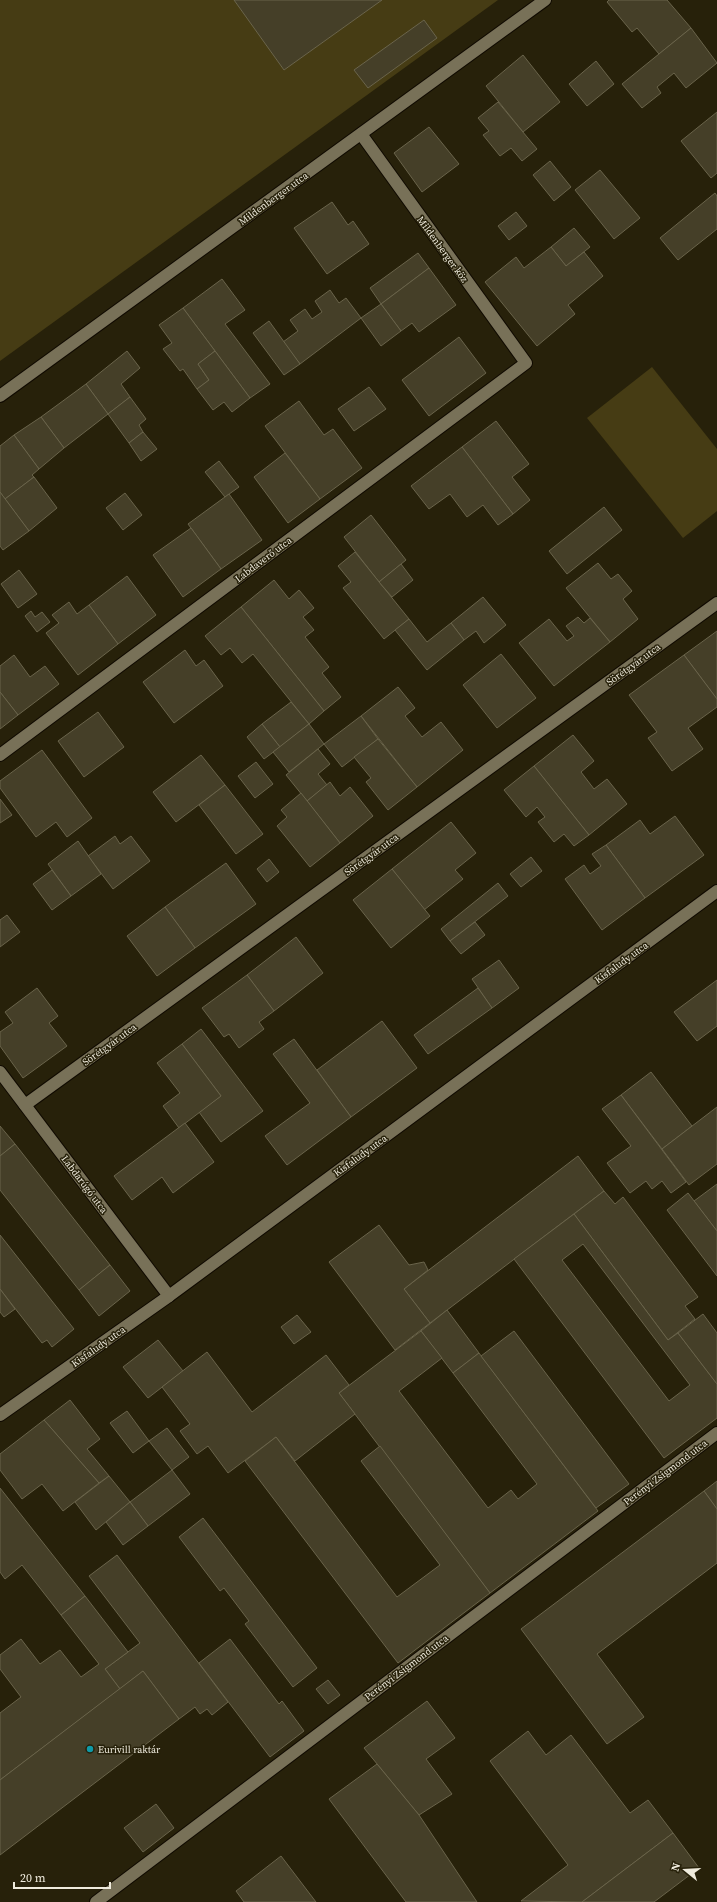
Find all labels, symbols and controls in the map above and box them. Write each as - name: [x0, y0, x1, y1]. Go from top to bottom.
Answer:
- street label: Mildenberger utca: [236, 168, 311, 228]
- street label: Mildenberger köz: [414, 214, 471, 285]
- street label: Labdaverő utca: [232, 533, 295, 585]
- street label: Sörétgyár utca: [604, 640, 664, 688]
- street label: Sörétgyár utca: [342, 830, 402, 878]
- street label: Kisfaludy utca: [592, 938, 651, 986]
- street label: Sörétgyár utca: [80, 1020, 140, 1068]
- street label: Kisfaludy utca: [331, 1131, 390, 1179]
- street label: Labdarúgó utca: [59, 1153, 111, 1217]
- street label: Kisfaludy utca: [69, 1322, 129, 1370]
- street label: Perényi Zsigmond utca: [621, 1436, 711, 1508]
- street label: Perényi Zsigmond utca: [362, 1631, 452, 1703]
- place label: Eurivill raktár: [98, 1743, 161, 1756]
- marker: Eurivill raktár: [85, 1744, 95, 1754]
- north arrow: [665, 1850, 705, 1890]
- text: N: [668, 1861, 684, 1873]
- scale bar: [14, 1864, 110, 1890]
- text: 20 m: [20, 1870, 46, 1886]

